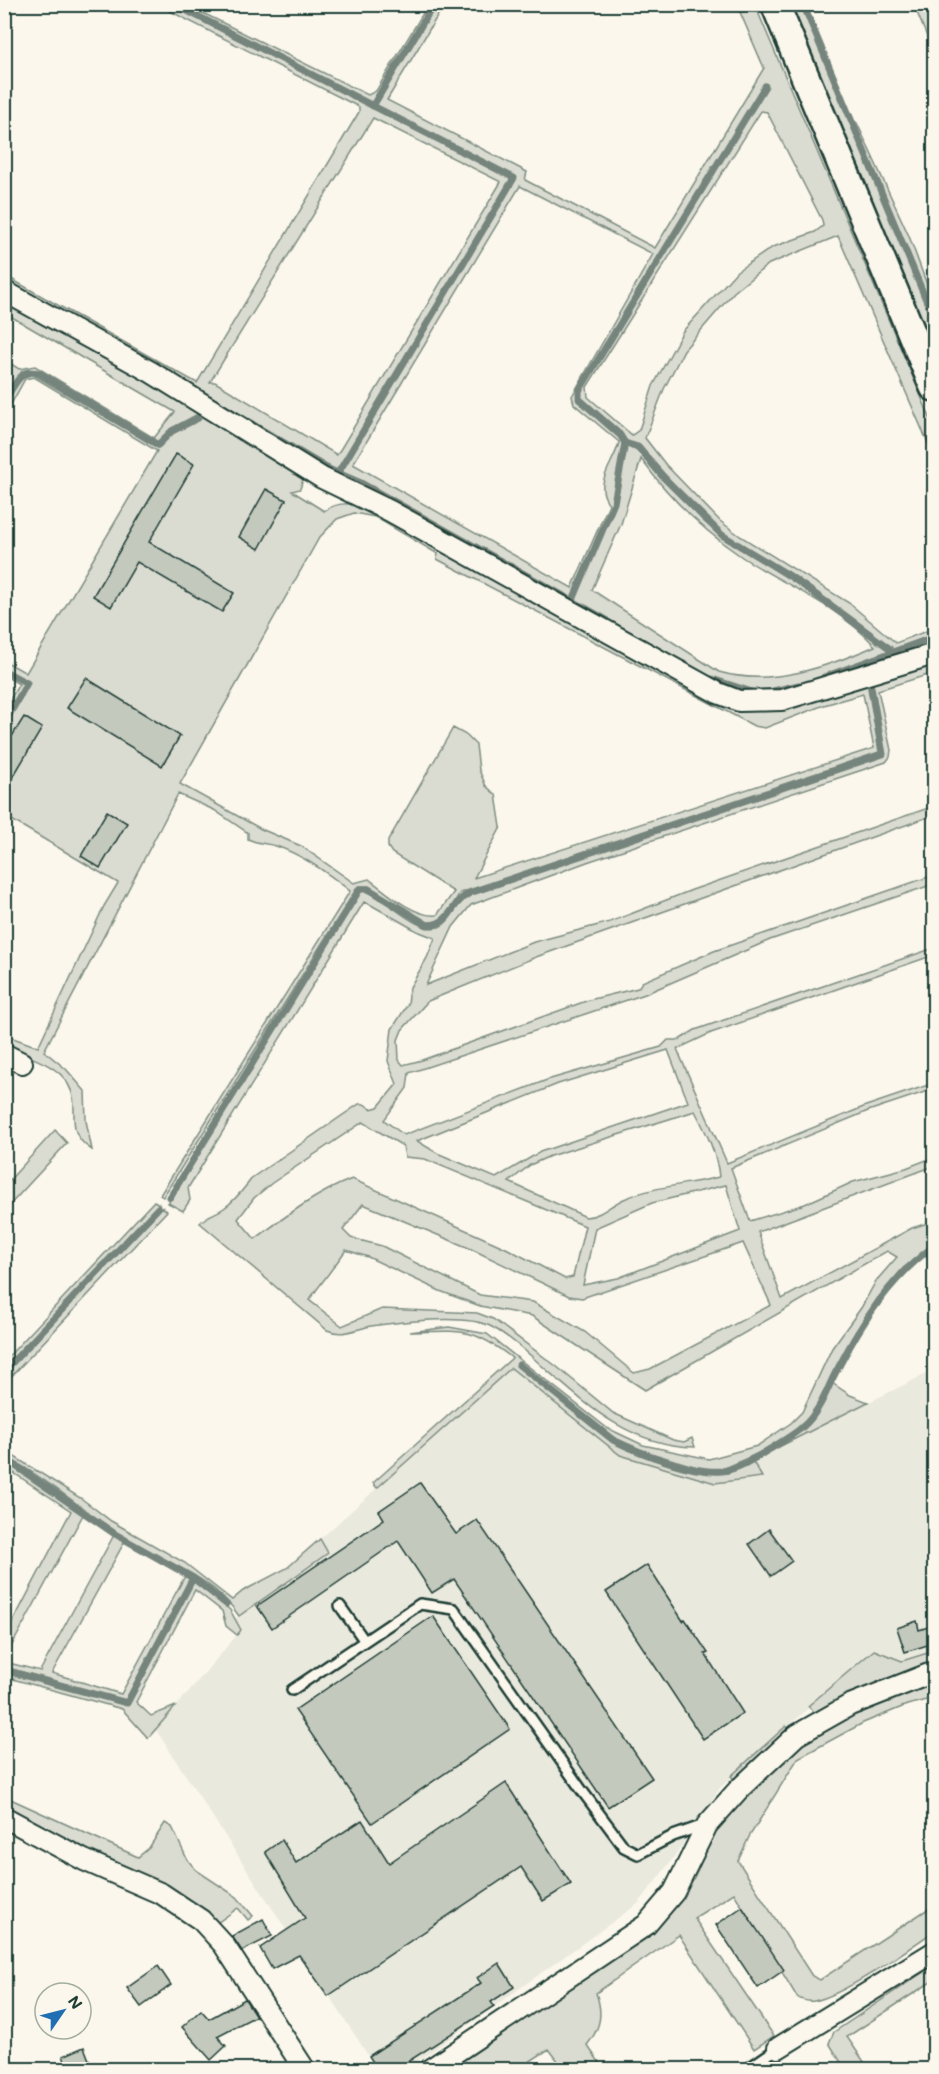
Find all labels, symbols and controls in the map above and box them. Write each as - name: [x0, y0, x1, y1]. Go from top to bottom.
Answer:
- north arrow: [33, 1981, 93, 2041]
- text: N: [64, 1991, 88, 2013]

